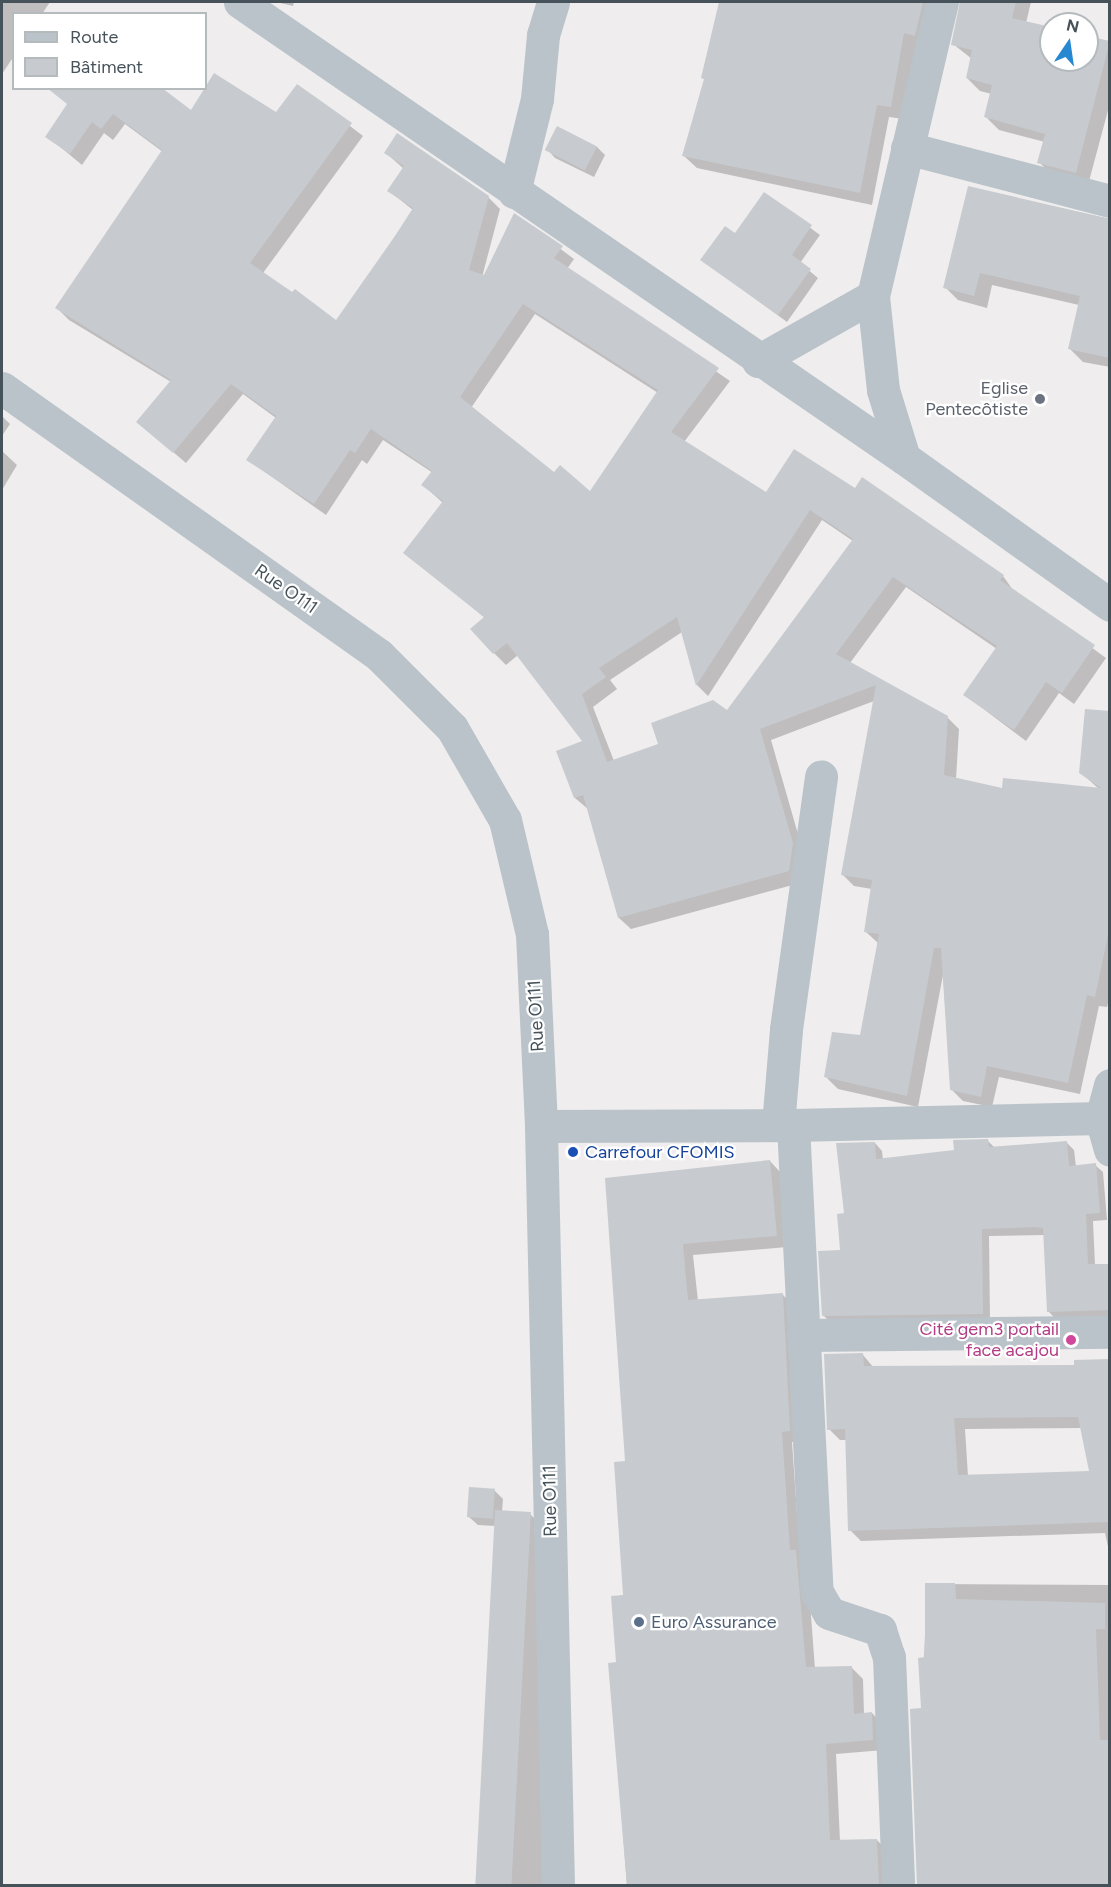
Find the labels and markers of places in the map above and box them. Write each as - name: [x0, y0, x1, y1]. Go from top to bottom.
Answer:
- place label: Eglise Pentecôtiste: [925, 378, 1028, 420]
- marker: Eglise Pentecôtiste: [1033, 392, 1047, 406]
- place label: Carrefour CFOMIS: [585, 1141, 735, 1163]
- marker: Carrefour CFOMIS: [566, 1145, 580, 1159]
- place label: Cité gem3 portail face acajou: [920, 1319, 1059, 1362]
- marker: Cité gem3 portail face acajou: [1064, 1333, 1078, 1347]
- place label: Euro Assurance: [651, 1611, 777, 1633]
- marker: Euro Assurance: [632, 1615, 646, 1629]

